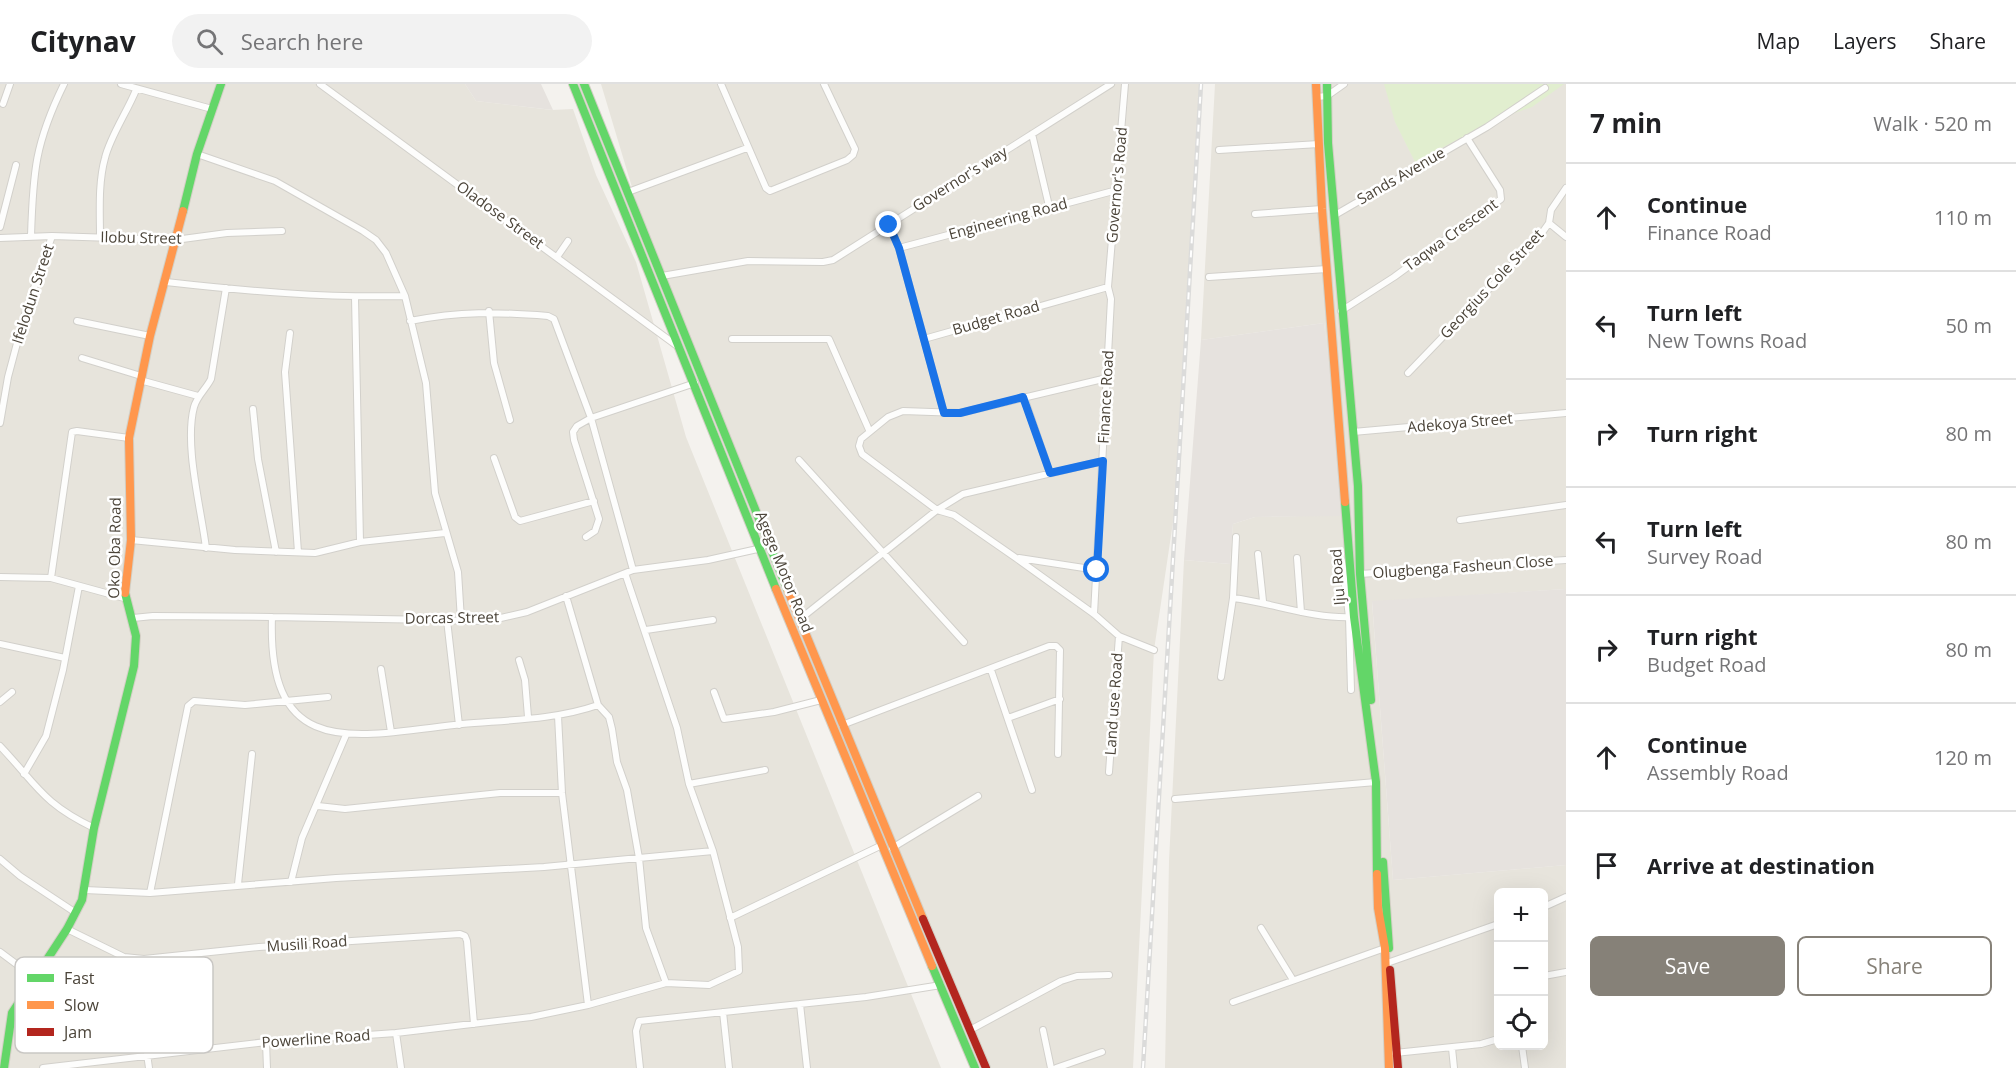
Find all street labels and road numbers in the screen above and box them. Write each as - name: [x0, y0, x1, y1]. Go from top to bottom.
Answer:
- street label: Governor's Road: [1101, 126, 1131, 244]
- street label: Governor's way: [908, 141, 1011, 215]
- street label: Sands Avenue: [1353, 142, 1448, 208]
- street label: Oladose Street: [453, 176, 548, 253]
- street label: Engineering Road: [946, 193, 1069, 244]
- street label: Taqwa Crescent: [1400, 193, 1501, 275]
- street label: Georgius Cole Street: [1435, 224, 1547, 342]
- street label: Ilobu Street: [100, 226, 182, 248]
- street label: Ifelodun Street: [6, 241, 58, 346]
- street label: Budget Road: [950, 295, 1042, 339]
- street label: Finance Road: [1093, 350, 1117, 444]
- street label: Adekoya Street: [1406, 407, 1513, 437]
- street label: Oko Oba Road: [103, 497, 125, 599]
- street label: Agege Motor Road: [751, 508, 818, 635]
- street label: Iju Road: [1325, 548, 1349, 606]
- street label: Olugbenga Fasheun Close: [1372, 550, 1554, 582]
- street label: Dorcas Street: [405, 606, 499, 628]
- street label: Land use Road: [1099, 652, 1127, 756]
- street label: Musili Road: [266, 930, 348, 956]
- street label: Powerline Road: [261, 1024, 371, 1052]

